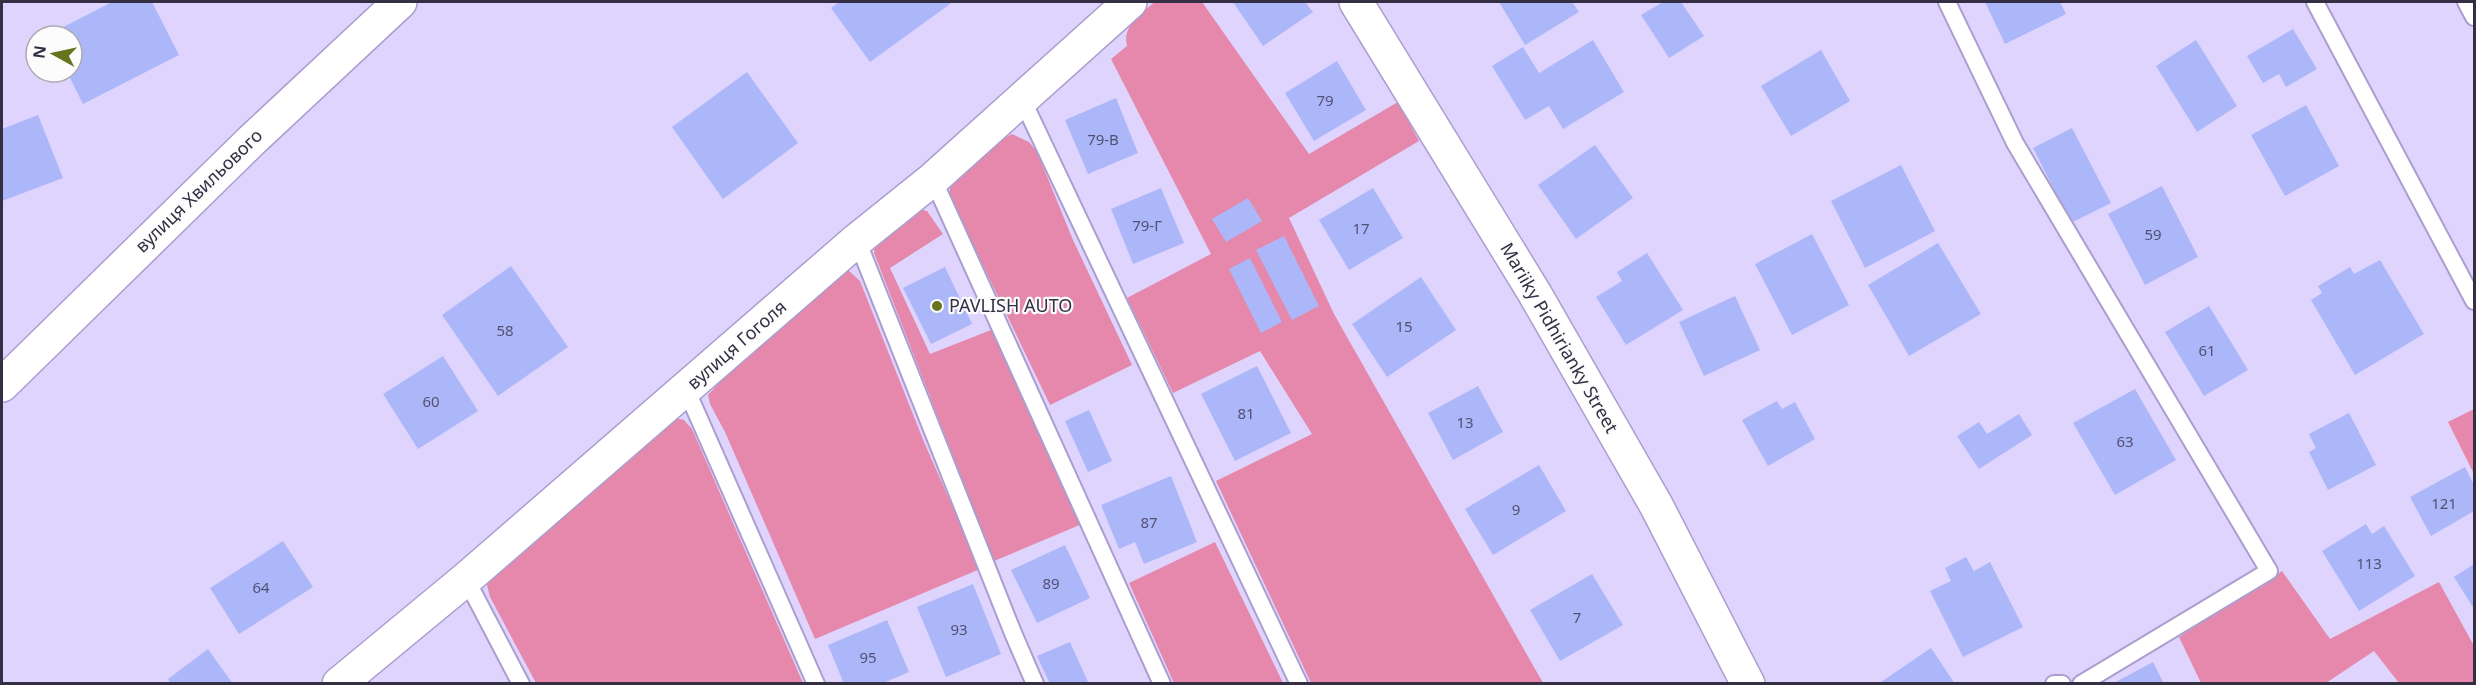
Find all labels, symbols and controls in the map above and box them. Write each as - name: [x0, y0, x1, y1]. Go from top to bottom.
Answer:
- north arrow: [24, 24, 84, 84]
- text: N: [27, 44, 51, 60]
- house number: 79: [1316, 90, 1334, 110]
- street label: вулиця Хвильового: [129, 123, 267, 257]
- house number: 79-В: [1087, 129, 1119, 149]
- house number: 79-Г: [1132, 215, 1162, 235]
- house number: 17: [1352, 218, 1370, 238]
- house number: 59: [2144, 224, 2162, 244]
- street label: Mariiky Pidhirianky Street: [1495, 238, 1625, 437]
- place label: PAVLISH AUTO: [949, 293, 1072, 317]
- street label: вулиця Гоголя: [681, 294, 791, 394]
- marker: PAVLISH AUTO: [930, 299, 944, 313]
- house number: 15: [1395, 316, 1413, 336]
- house number: 58: [496, 320, 514, 340]
- house number: 61: [2198, 340, 2216, 360]
- house number: 60: [422, 391, 440, 411]
- house number: 81: [1237, 403, 1255, 423]
- house number: 13: [1456, 412, 1474, 432]
- house number: 63: [2116, 431, 2134, 451]
- house number: 121: [2431, 493, 2457, 513]
- house number: 9: [1512, 499, 1520, 519]
- house number: 87: [1140, 512, 1158, 532]
- house number: 113: [2356, 553, 2382, 573]
- house number: 89: [1042, 573, 1060, 593]
- house number: 64: [252, 577, 270, 597]
- house number: 7: [1573, 607, 1581, 627]
- house number: 93: [950, 619, 968, 639]
- house number: 95: [859, 647, 877, 667]

